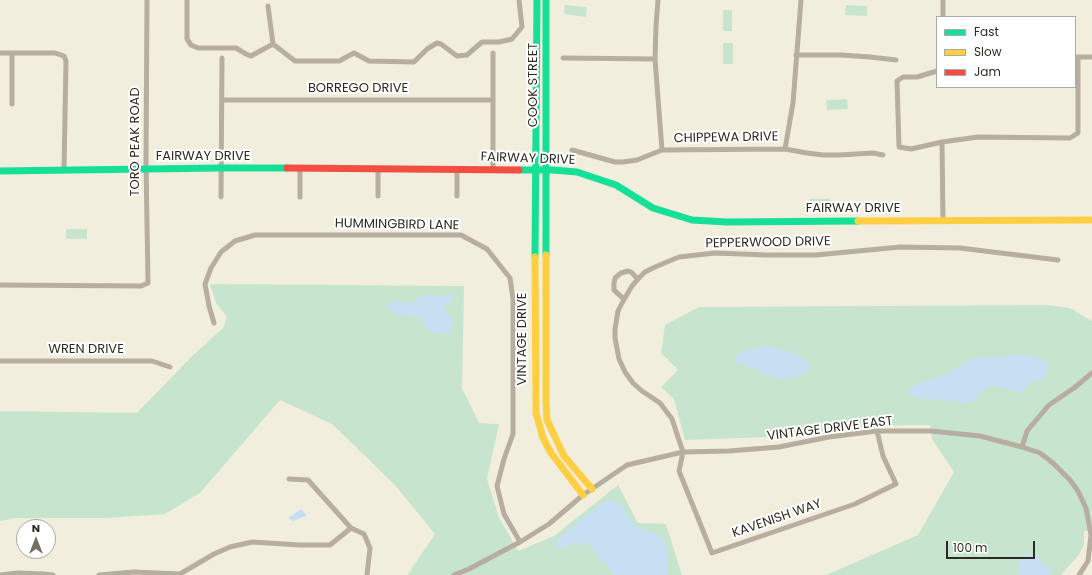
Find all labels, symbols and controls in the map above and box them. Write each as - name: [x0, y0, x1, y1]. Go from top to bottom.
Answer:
- legend: [936, 16, 1076, 88]
- text: Fast: [974, 23, 999, 40]
- street label: COOK STREET: [526, 43, 542, 127]
- text: Slow: [974, 43, 1002, 60]
- text: Jam: [974, 63, 1001, 80]
- street label: BORREGO DRIVE: [308, 81, 408, 97]
- street label: TORO PEAK ROAD: [128, 87, 144, 197]
- street label: CHIPPEWA DRIVE: [674, 129, 778, 147]
- street label: FAIRWAY DRIVE: [156, 149, 250, 165]
- street label: FAIRWAY DRIVE: [480, 150, 576, 168]
- street label: FAIRWAY DRIVE: [806, 201, 900, 217]
- street label: HUMMINGBIRD LANE: [335, 216, 459, 234]
- street label: PEPPERWOOD DRIVE: [705, 234, 831, 252]
- street label: VINTAGE DRIVE: [515, 293, 531, 385]
- street label: WREN DRIVE: [48, 342, 124, 358]
- street label: VINTAGE DRIVE EAST: [766, 414, 894, 444]
- street label: KAVENISH WAY: [730, 496, 824, 542]
- north arrow: [16, 519, 56, 559]
- text: N: [32, 520, 40, 536]
- scale bar: [948, 533, 1037, 559]
- text: 100 m: [953, 539, 987, 556]

